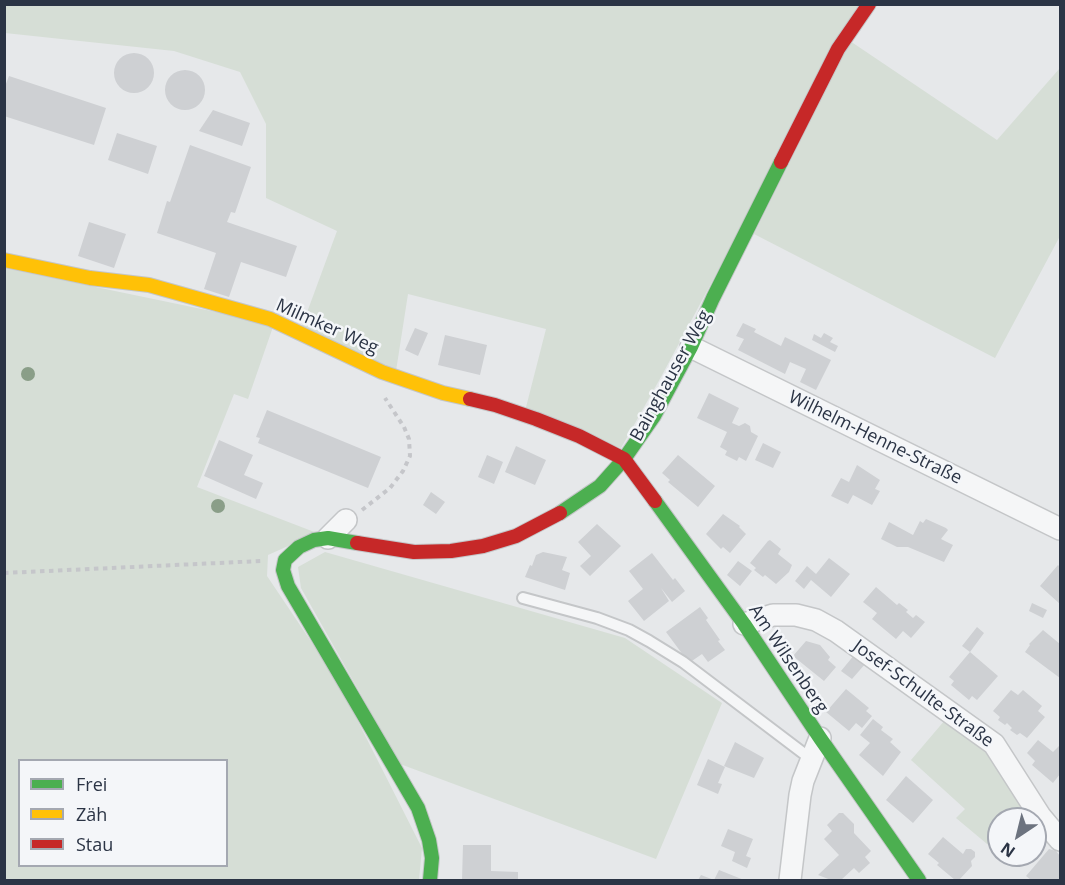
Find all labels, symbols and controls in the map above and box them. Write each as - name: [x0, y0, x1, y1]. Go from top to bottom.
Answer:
- street label: Milmker Weg: [272, 295, 382, 359]
- street label: Bainghauser Weg: [626, 307, 716, 445]
- street label: Wilhelm-Henne-Straße: [785, 387, 965, 489]
- street label: Am Wilsenberg: [744, 601, 832, 717]
- street label: Josef-Schulte-Straße: [848, 636, 998, 752]
- legend: [18, 759, 228, 867]
- text: Frei: [76, 772, 107, 796]
- text: Zäh: [76, 802, 107, 826]
- north arrow: [987, 807, 1047, 867]
- text: Stau: [76, 832, 113, 856]
- text: N: [996, 837, 1019, 863]

